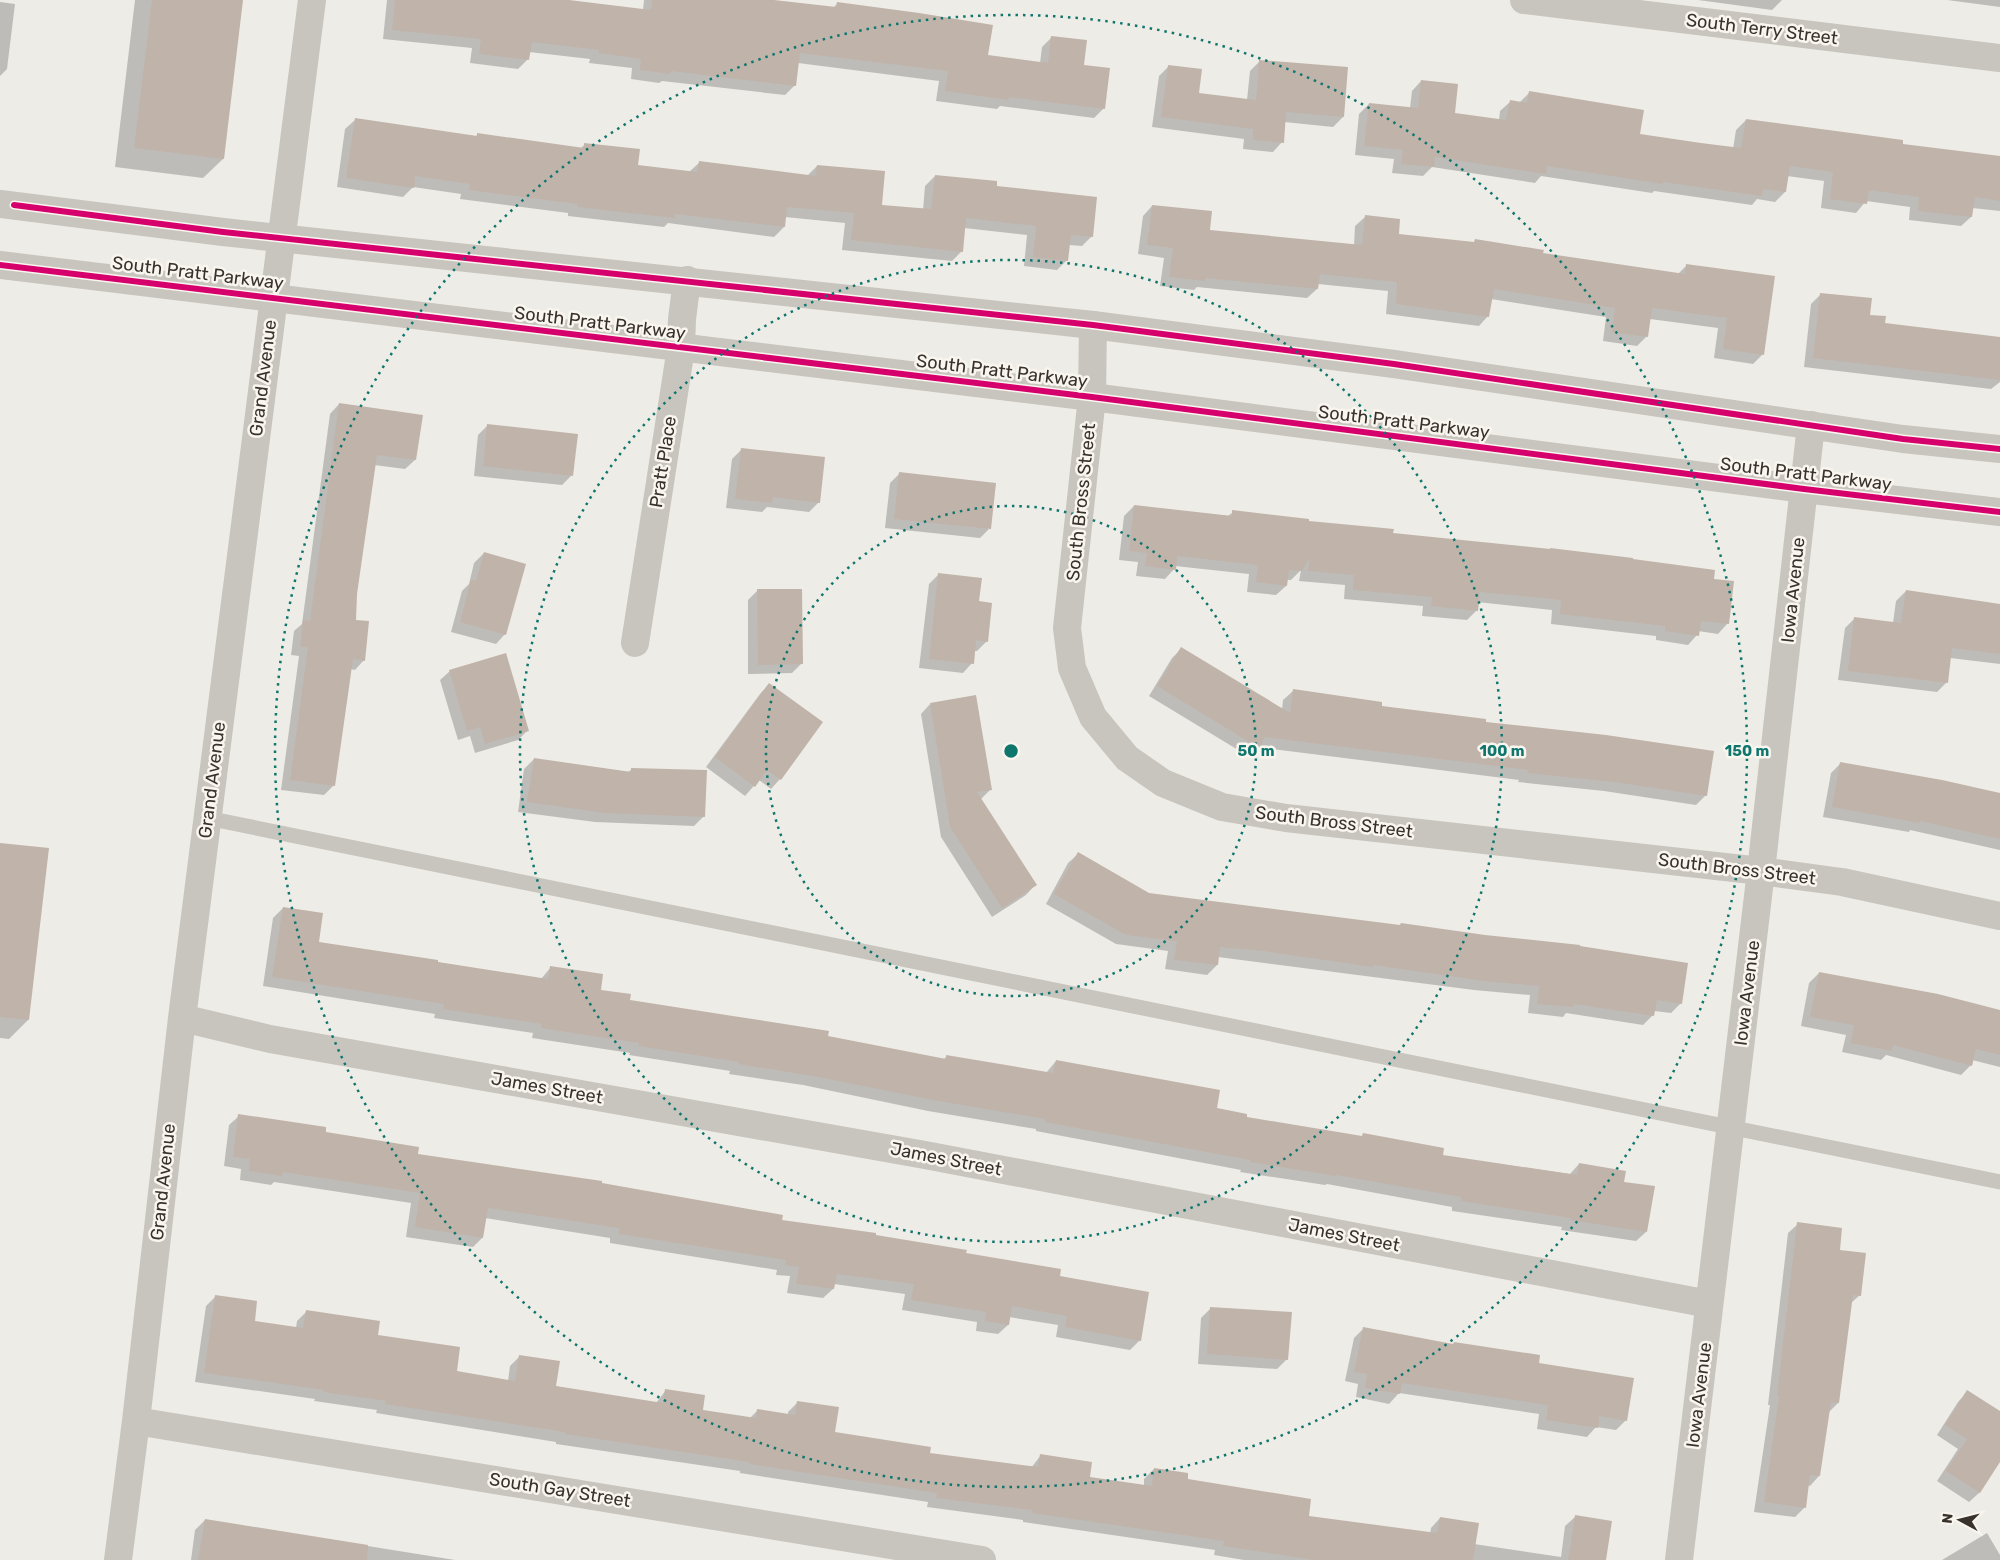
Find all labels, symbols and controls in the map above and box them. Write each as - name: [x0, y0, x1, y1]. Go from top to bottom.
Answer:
- street label: South Terry Street: [1685, 9, 1839, 49]
- street label: South Pratt Parkway: [111, 252, 285, 294]
- street label: South Pratt Parkway: [513, 302, 687, 344]
- street label: Grand Avenue: [245, 318, 281, 438]
- street label: South Pratt Parkway: [915, 350, 1089, 392]
- street label: South Pratt Parkway: [1317, 401, 1491, 443]
- street label: Pratt Place: [645, 415, 681, 509]
- street label: South Bross Street: [1062, 422, 1100, 582]
- street label: South Pratt Parkway: [1719, 453, 1893, 495]
- street label: Iowa Avenue: [1777, 536, 1809, 644]
- street label: Grand Avenue: [194, 720, 230, 840]
- centre of rings: [1002, 742, 1020, 760]
- text: 50 m: [1238, 742, 1274, 760]
- text: 100 m: [1480, 742, 1524, 760]
- text: 150 m: [1725, 742, 1769, 760]
- street label: South Bross Street: [1254, 801, 1414, 843]
- street label: South Bross Street: [1657, 848, 1817, 890]
- street label: Iowa Avenue: [1730, 939, 1764, 1047]
- street label: James Street: [489, 1067, 605, 1109]
- street label: Grand Avenue: [146, 1122, 180, 1242]
- street label: James Street: [888, 1137, 1004, 1181]
- street label: James Street: [1286, 1213, 1402, 1257]
- street label: Iowa Avenue: [1682, 1341, 1716, 1449]
- street label: South Gay Street: [488, 1468, 632, 1512]
- north arrow: [1935, 1495, 1985, 1545]
- text: N: [1939, 1512, 1957, 1525]

